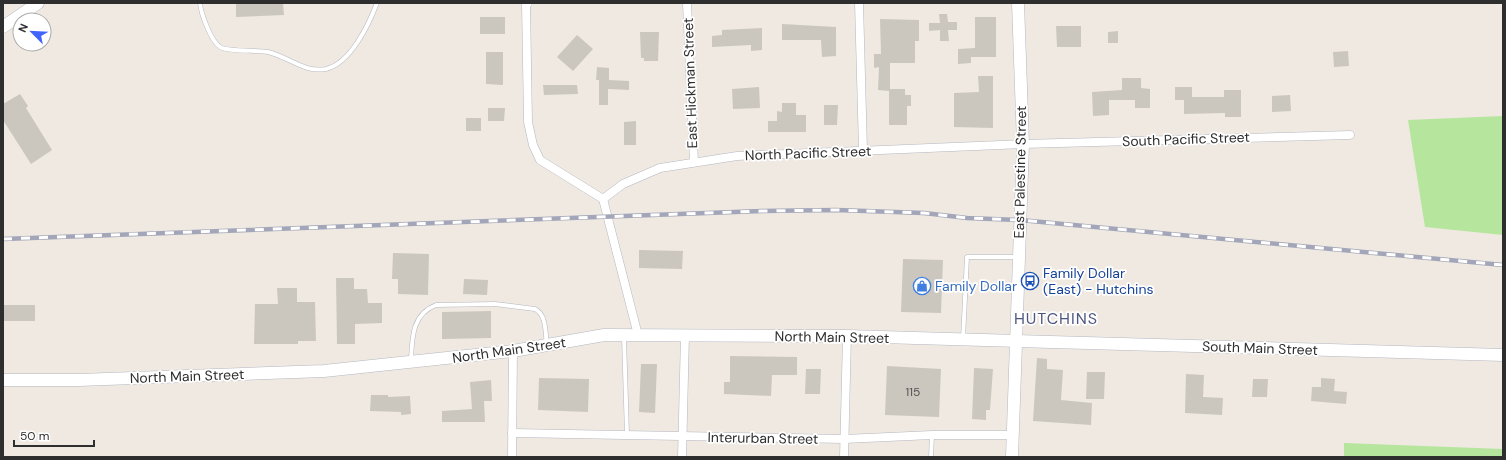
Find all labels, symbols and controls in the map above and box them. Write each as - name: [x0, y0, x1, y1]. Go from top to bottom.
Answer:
- north arrow: [12, 12, 52, 52]
- street label: East Hickman Street: [679, 17, 701, 149]
- text: N: [15, 21, 31, 34]
- street label: East Palestine Street: [1010, 105, 1030, 239]
- street label: South Pacific Street: [1122, 128, 1250, 150]
- street label: North Pacific Street: [744, 142, 872, 164]
- place label: Family Dollar (East) - Hutchins: [1043, 264, 1154, 298]
- bus stop icon: Family Dollar (East) - Hutchins: [1020, 271, 1040, 291]
- shop icon: Family Dollar: [912, 276, 932, 296]
- place label: Family Dollar: [935, 277, 1017, 295]
- district label: HUTCHINS: [1014, 308, 1098, 329]
- street label: North Main Street: [775, 327, 889, 347]
- street label: North Main Street: [451, 333, 567, 367]
- street label: South Main Street: [1202, 337, 1318, 359]
- street label: North Main Street: [129, 365, 245, 387]
- house number: 115: [906, 384, 920, 400]
- scale bar: [14, 422, 94, 448]
- text: 50 m: [20, 428, 49, 444]
- street label: Interurban Street: [707, 428, 819, 448]

